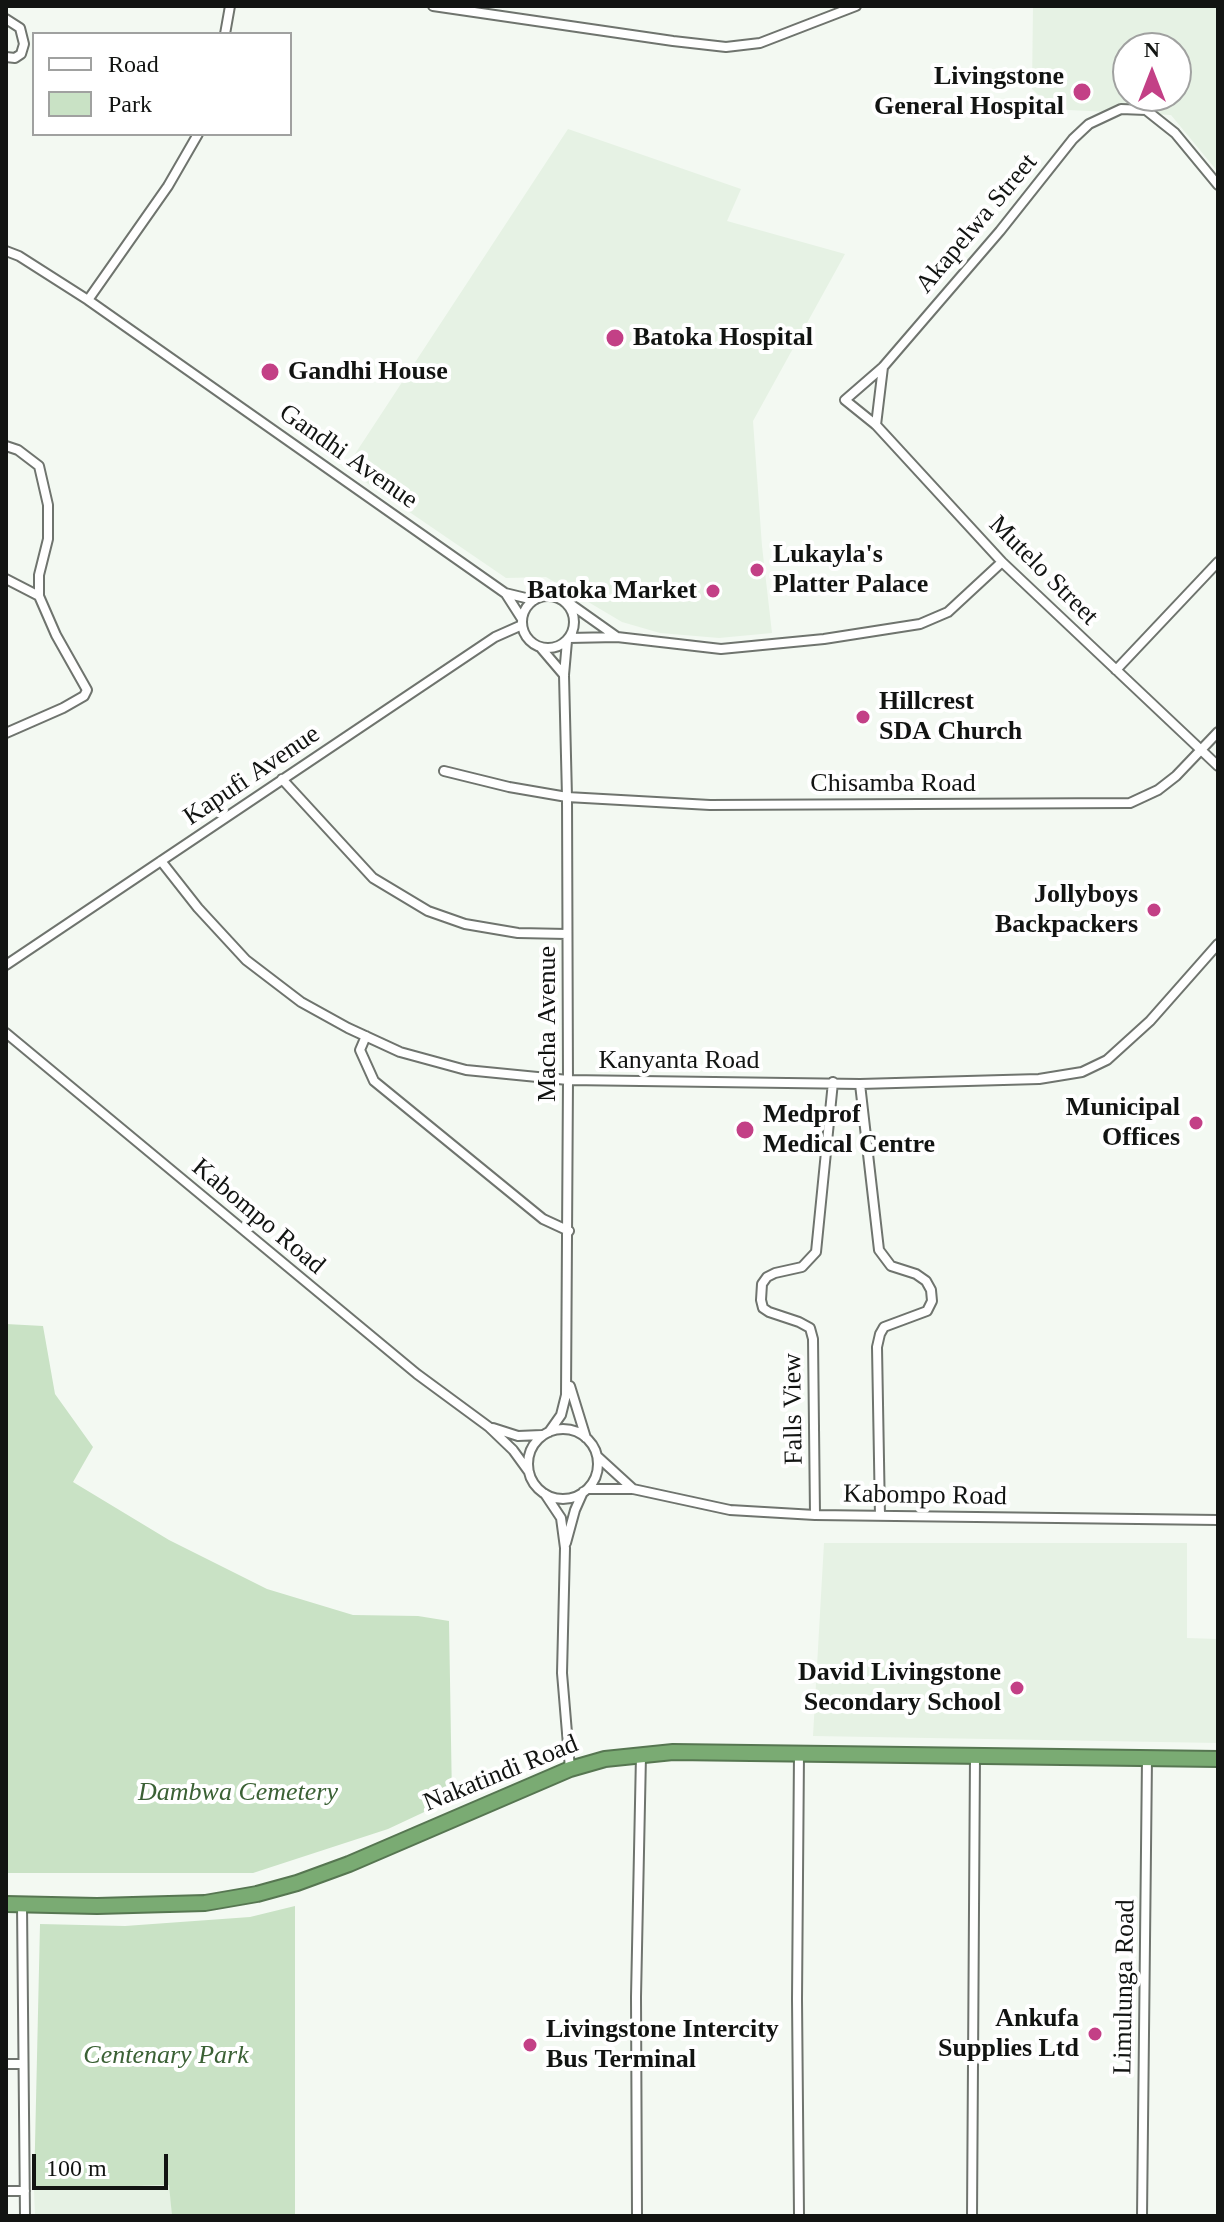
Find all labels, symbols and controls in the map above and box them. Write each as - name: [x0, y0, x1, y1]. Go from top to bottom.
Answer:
- legend: [32, 32, 292, 136]
- north arrow: [1112, 32, 1192, 112]
- text: N: [1144, 37, 1160, 62]
- text: Road: [108, 51, 159, 77]
- place label: Livingstone General Hospital: [874, 61, 1064, 122]
- marker: Livingstone General Hospital: [1071, 81, 1093, 103]
- text: Park: [108, 91, 152, 117]
- street label: Akapelwa Street: [910, 148, 1044, 300]
- place label: Batoka Hospital: [633, 322, 813, 354]
- marker: Batoka Hospital: [604, 327, 626, 349]
- place label: Gandhi House: [288, 356, 448, 388]
- marker: Gandhi House: [259, 361, 281, 383]
- street label: Gandhi Avenue: [273, 398, 423, 516]
- street label: Mutelo Street: [982, 510, 1104, 632]
- place label: Lukayla's Platter Palace: [773, 539, 928, 600]
- marker: Lukayla's Platter Palace: [748, 561, 766, 579]
- place label: Batoka Market: [527, 575, 697, 607]
- marker: Batoka Market: [704, 582, 722, 600]
- place label: Hillcrest SDA Church: [879, 686, 1022, 748]
- marker: Hillcrest SDA Church: [854, 708, 872, 726]
- street label: Kapufi Avenue: [178, 719, 326, 833]
- street label: Chisamba Road: [810, 768, 976, 800]
- place label: Jollyboys Backpackers: [995, 879, 1138, 940]
- marker: Jollyboys Backpackers: [1145, 901, 1163, 919]
- street label: Macha Avenue: [532, 946, 564, 1102]
- street label: Kanyanta Road: [598, 1045, 760, 1077]
- place label: Municipal Offices: [1066, 1092, 1180, 1154]
- place label: Medprof Medical Centre: [763, 1099, 935, 1160]
- marker: Municipal Offices: [1187, 1114, 1205, 1132]
- marker: Medprof Medical Centre: [734, 1119, 756, 1141]
- street label: Kabompo Road: [185, 1152, 331, 1282]
- street label: Falls View: [777, 1353, 811, 1465]
- street label: Kabompo Road: [843, 1479, 1007, 1513]
- place label: David Livingstone Secondary School: [798, 1657, 1001, 1718]
- marker: David Livingstone Secondary School: [1008, 1679, 1026, 1697]
- street label: Nakatindi Road: [419, 1729, 583, 1819]
- park label: Dambwa Cemetery: [138, 1777, 338, 1809]
- street label: Limulunga Road: [1108, 1899, 1142, 2075]
- place label: Ankufa Supplies Ltd: [938, 2003, 1079, 2064]
- place label: Livingstone Intercity Bus Terminal: [546, 2014, 779, 2076]
- marker: Ankufa Supplies Ltd: [1086, 2025, 1104, 2043]
- marker: Livingstone Intercity Bus Terminal: [521, 2036, 539, 2054]
- park label: Centenary Park: [83, 2040, 249, 2072]
- scale bar: [36, 2138, 172, 2188]
- text: 100 m: [46, 2155, 107, 2181]

